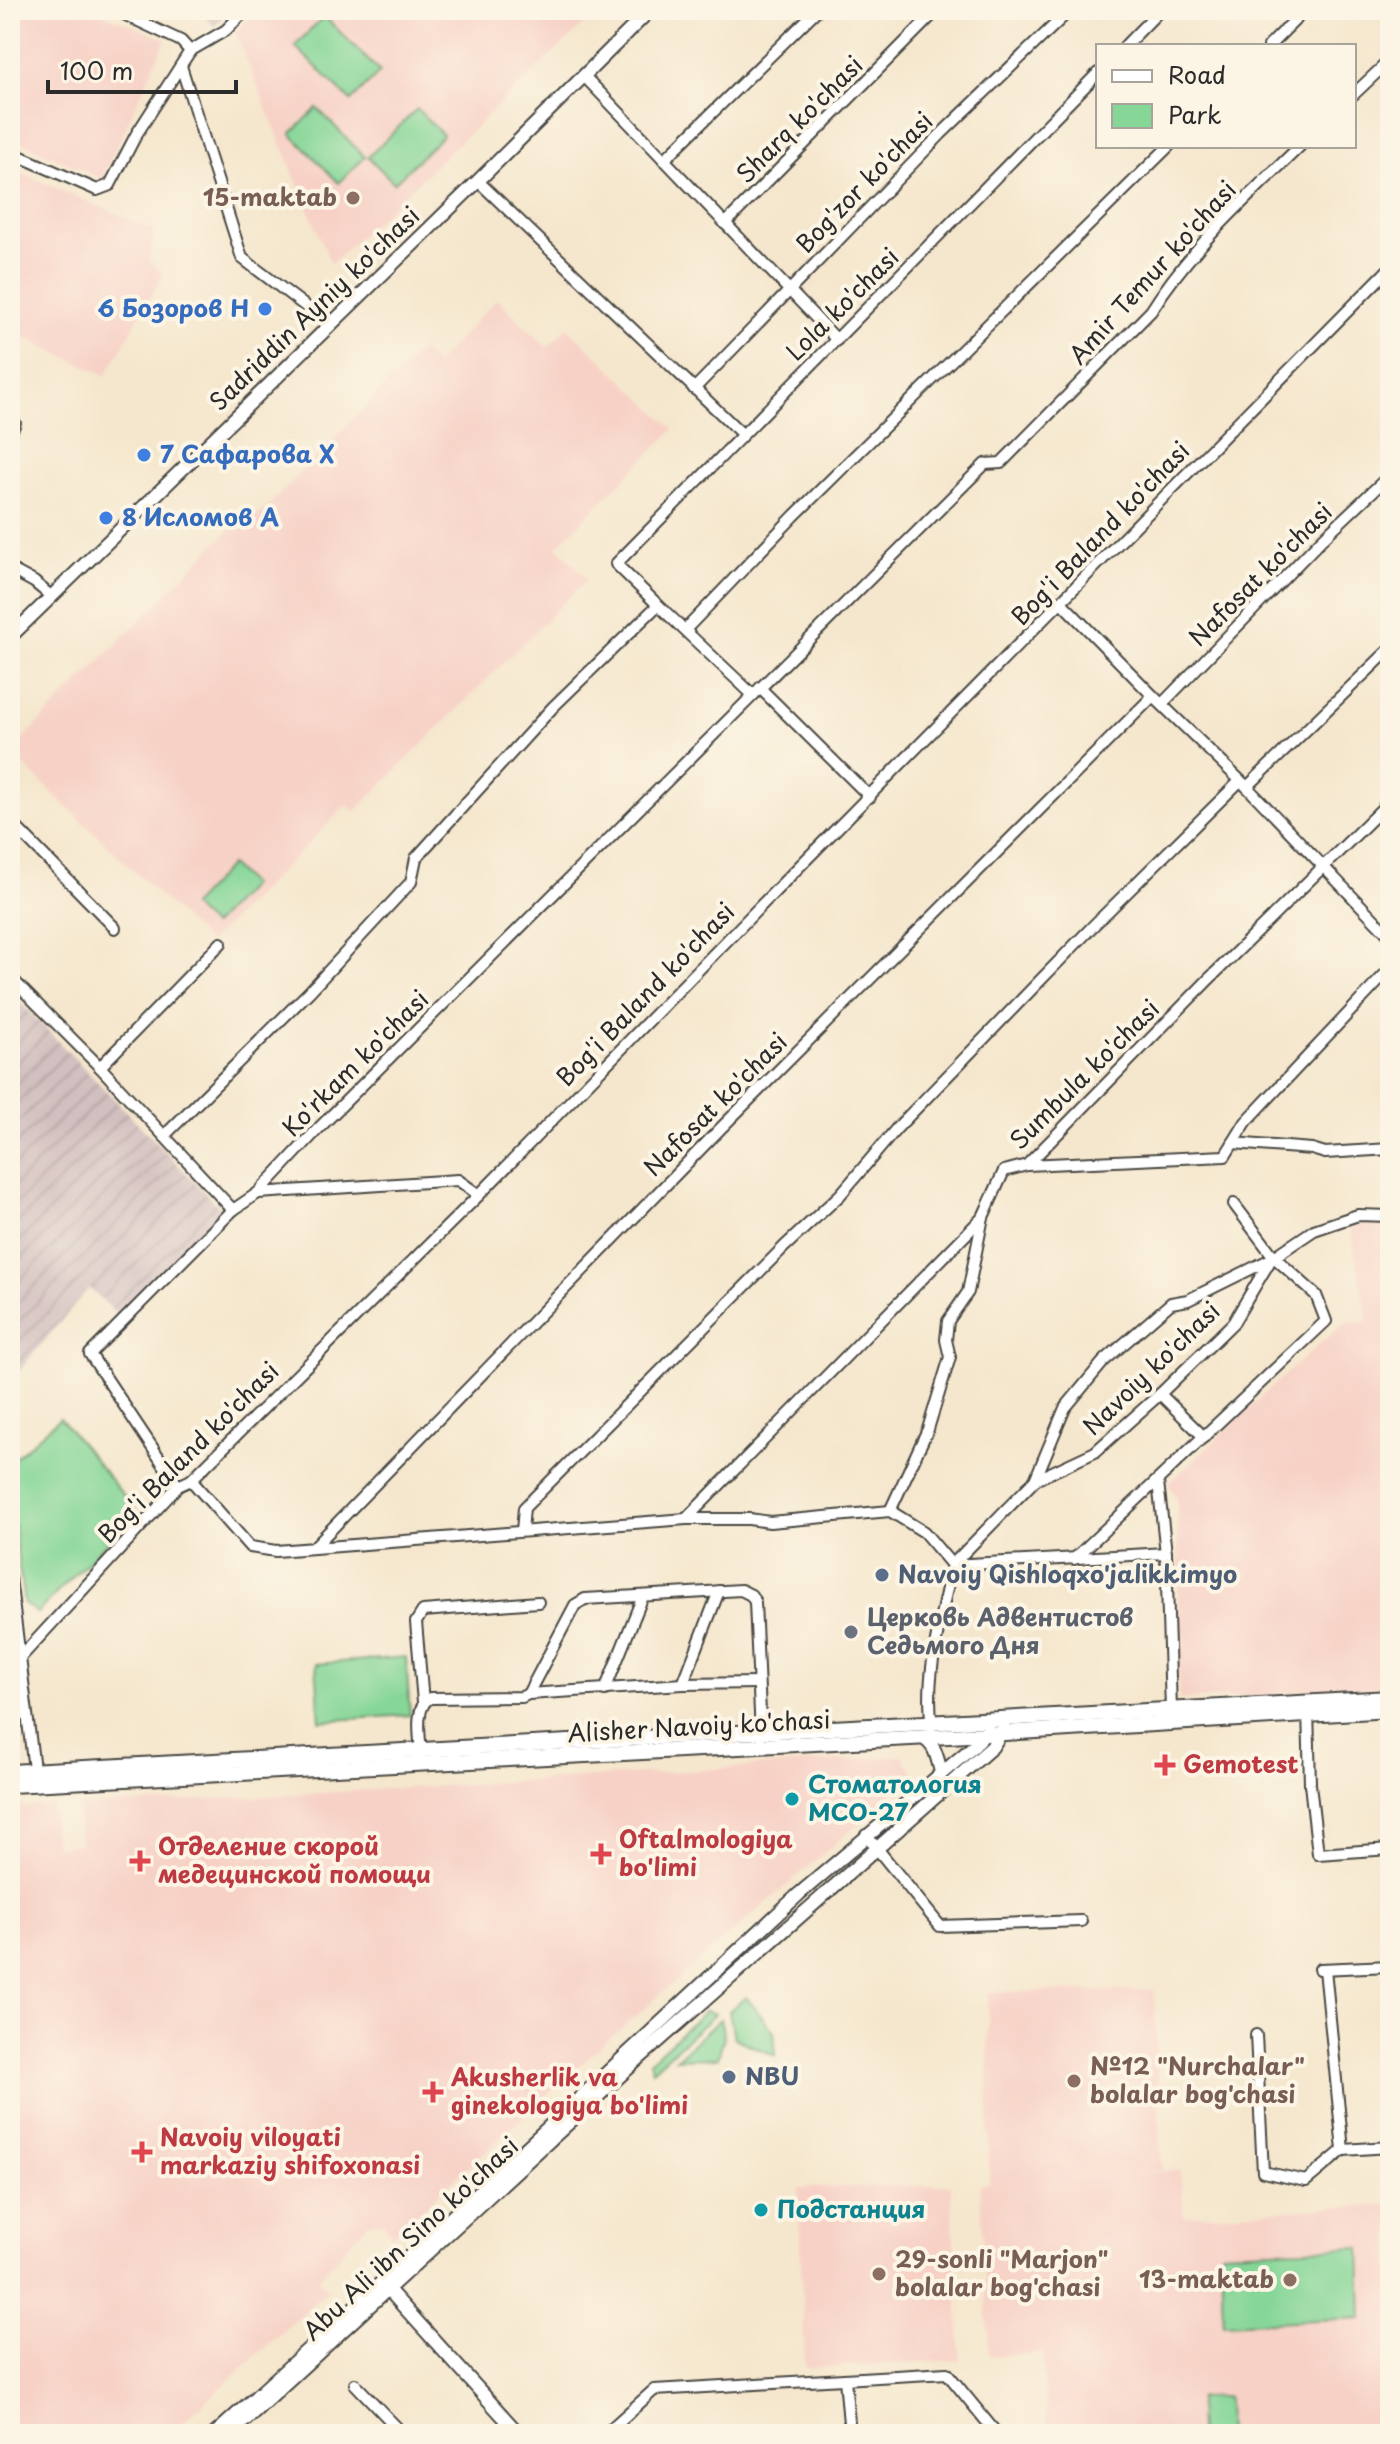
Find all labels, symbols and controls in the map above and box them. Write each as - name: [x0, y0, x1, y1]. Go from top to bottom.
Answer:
- scale bar: [48, 44, 236, 94]
- legend: [1096, 44, 1356, 148]
- street label: Sharq ko'chasi: [727, 47, 870, 190]
- text: 100 m: [60, 52, 133, 88]
- text: Road: [1168, 56, 1226, 92]
- text: Park: [1168, 96, 1222, 132]
- street label: Bog'zor ko'chasi: [787, 103, 940, 260]
- street label: Amir Temur ko'chasi: [1059, 172, 1244, 371]
- place label: 15-maktab: [203, 178, 337, 214]
- marker: 15-maktab: [344, 189, 362, 207]
- street label: Sadriddin Ayniy ko'chasi: [200, 197, 427, 418]
- street label: Lola ko'chasi: [777, 239, 906, 368]
- place label: 6 Бозоров Н: [98, 289, 249, 325]
- marker: 6 Бозоров Н: [256, 300, 274, 318]
- street label: Bog'i Baland ko'chasi: [1002, 433, 1197, 633]
- place label: 7 Сафарова Х: [160, 435, 335, 471]
- marker: 7 Сафарова Х: [135, 446, 153, 464]
- street label: Nafosat ko'chasi: [1179, 493, 1340, 654]
- place label: 8 Исломов А: [122, 498, 279, 534]
- marker: 8 Исломов А: [97, 509, 115, 527]
- street label: Bog'i Baland ko'chasi: [547, 894, 742, 1094]
- street label: Ko'rkam ko'chasi: [273, 981, 436, 1144]
- street label: Sumbula ko'chasi: [1000, 990, 1167, 1157]
- street label: Nafosat ko'chasi: [634, 1023, 795, 1184]
- street label: Navoiy ko'chasi: [1074, 1293, 1227, 1442]
- street label: Bog'i Baland ko'chasi: [89, 1353, 286, 1550]
- place label: Navoiy Qishloqxo'jalikkimyo: [898, 1555, 1237, 1591]
- marker: Navoiy Qishloqxo'jalikkimyo: [873, 1566, 891, 1584]
- place label: Церковь Адвентистов Седьмого Дня: [867, 1598, 1134, 1662]
- marker: Церковь Адвентистов Седьмого Дня: [842, 1623, 860, 1641]
- street label: Alisher Navoiy ko'chasi: [567, 1700, 831, 1750]
- place label: Gemotest: [1183, 1745, 1299, 1781]
- marker: Gemotest: [1154, 1754, 1176, 1776]
- place label: Стоматология МСО-27: [808, 1765, 982, 1829]
- marker: Стоматология МСО-27: [783, 1790, 801, 1808]
- place label: Oftalmologiya bo'limi: [619, 1820, 793, 1884]
- place label: Отделение скорой медецинской помощи: [158, 1827, 431, 1891]
- marker: Oftalmologiya bo'limi: [590, 1843, 612, 1865]
- marker: Отделение скорой медецинской помощи: [129, 1850, 151, 1872]
- place label: №12 "Nurchalar" bolalar bog'chasi: [1090, 2047, 1305, 2111]
- place label: NBU: [745, 2057, 799, 2093]
- place label: Akusherlik va ginekologiya bo'limi: [450, 2058, 688, 2122]
- marker: NBU: [720, 2068, 738, 2086]
- marker: №12 "Nurchalar" bolalar bog'chasi: [1065, 2072, 1083, 2090]
- marker: Akusherlik va ginekologiya bo'limi: [422, 2081, 444, 2103]
- place label: Navoiy viloyati markaziy shifoxonasi: [160, 2118, 420, 2182]
- street label: Abu Ali ibn Sino ko'chasi: [294, 2128, 526, 2347]
- marker: Navoiy viloyati markaziy shifoxonasi: [131, 2141, 153, 2163]
- place label: Подстанция: [777, 2190, 925, 2226]
- marker: Подстанция: [752, 2201, 770, 2219]
- place label: 29-sonli "Marjon" bolalar bog'chasi: [895, 2240, 1108, 2304]
- place label: 13-maktab: [1139, 2260, 1274, 2296]
- marker: 29-sonli "Marjon" bolalar bog'chasi: [870, 2265, 888, 2283]
- marker: 13-maktab: [1281, 2271, 1299, 2289]

